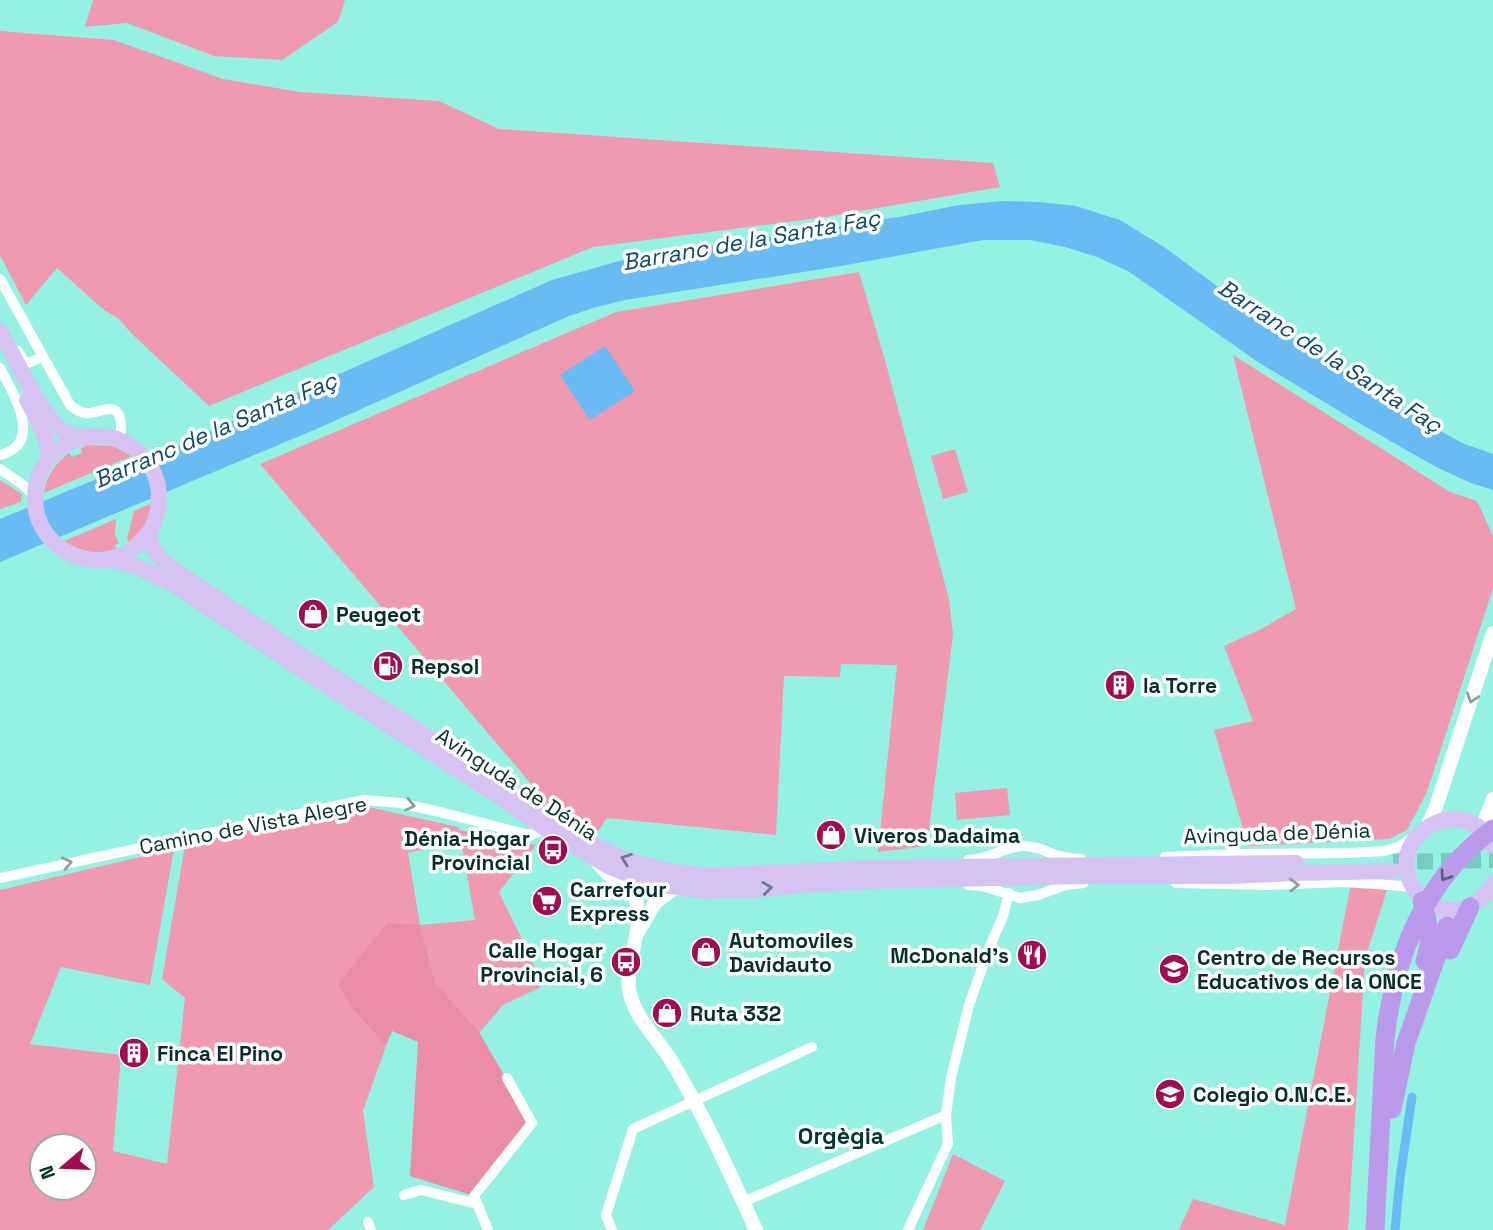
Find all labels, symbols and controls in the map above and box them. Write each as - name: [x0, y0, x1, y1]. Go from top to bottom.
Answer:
- water label: Barranc de la Santa Faç: [620, 202, 883, 277]
- water label: Barranc de la Santa Faç: [1212, 272, 1449, 440]
- water label: Barranc de la Santa Faç: [89, 365, 342, 495]
- shop icon: Peugeot: [296, 597, 330, 631]
- place label: Peugeot: [336, 601, 421, 628]
- fuel station icon: Repsol: [371, 649, 405, 683]
- place label: Repsol: [411, 653, 479, 680]
- building icon: la Torre: [1103, 668, 1137, 702]
- place label: la Torre: [1143, 672, 1217, 699]
- one-way arrow: [1466, 691, 1480, 703]
- street label: Avinguda de Dénia: [431, 722, 603, 846]
- street label: Camino de Vista Alegre: [137, 790, 369, 860]
- one-way arrow: [404, 797, 416, 812]
- street label: Avinguda de Dénia: [1183, 816, 1371, 850]
- shop icon: Viveros Dadaima: [814, 818, 848, 852]
- place label: Viveros Dadaima: [854, 822, 1020, 849]
- place label: Dénia-Hogar Provincial: [404, 825, 530, 876]
- bus stop icon: Dénia-Hogar Provincial: [536, 833, 570, 867]
- one-way arrow: [621, 853, 633, 867]
- one-way arrow: [61, 857, 73, 872]
- one-way arrow: [1441, 868, 1453, 881]
- place label: Carrefour Express: [570, 876, 667, 927]
- one-way arrow: [1288, 877, 1299, 892]
- one-way arrow: [762, 881, 773, 896]
- supermarket icon: Carrefour Express: [530, 884, 564, 918]
- place label: Automoviles Davidauto: [729, 927, 854, 978]
- shop icon: Automoviles Davidauto: [689, 935, 723, 969]
- place label: Calle Hogar Provincial, 6: [480, 937, 603, 988]
- restaurant icon: McDonald's: [1015, 938, 1049, 972]
- place label: McDonald's: [890, 942, 1009, 969]
- place label: Centro de Recursos Educativos de la ONCE: [1197, 944, 1422, 995]
- bus stop icon: Calle Hogar Provincial, 6: [609, 945, 643, 979]
- school or university icon: Centro de Recursos Educativos de la ONCE: [1157, 952, 1191, 986]
- shop icon: Ruta 332: [650, 996, 684, 1030]
- place label: Ruta 332: [690, 1000, 781, 1027]
- building icon: Finca El Pino: [117, 1036, 151, 1070]
- place label: Finca El Pino: [157, 1040, 283, 1067]
- school or university icon: Colegio O.N.C.E.: [1153, 1077, 1187, 1111]
- place label: Colegio O.N.C.E.: [1193, 1081, 1352, 1108]
- district label: Orgègia: [798, 1121, 884, 1151]
- north arrow: [28, 1132, 98, 1202]
- text: N: [34, 1162, 61, 1182]

